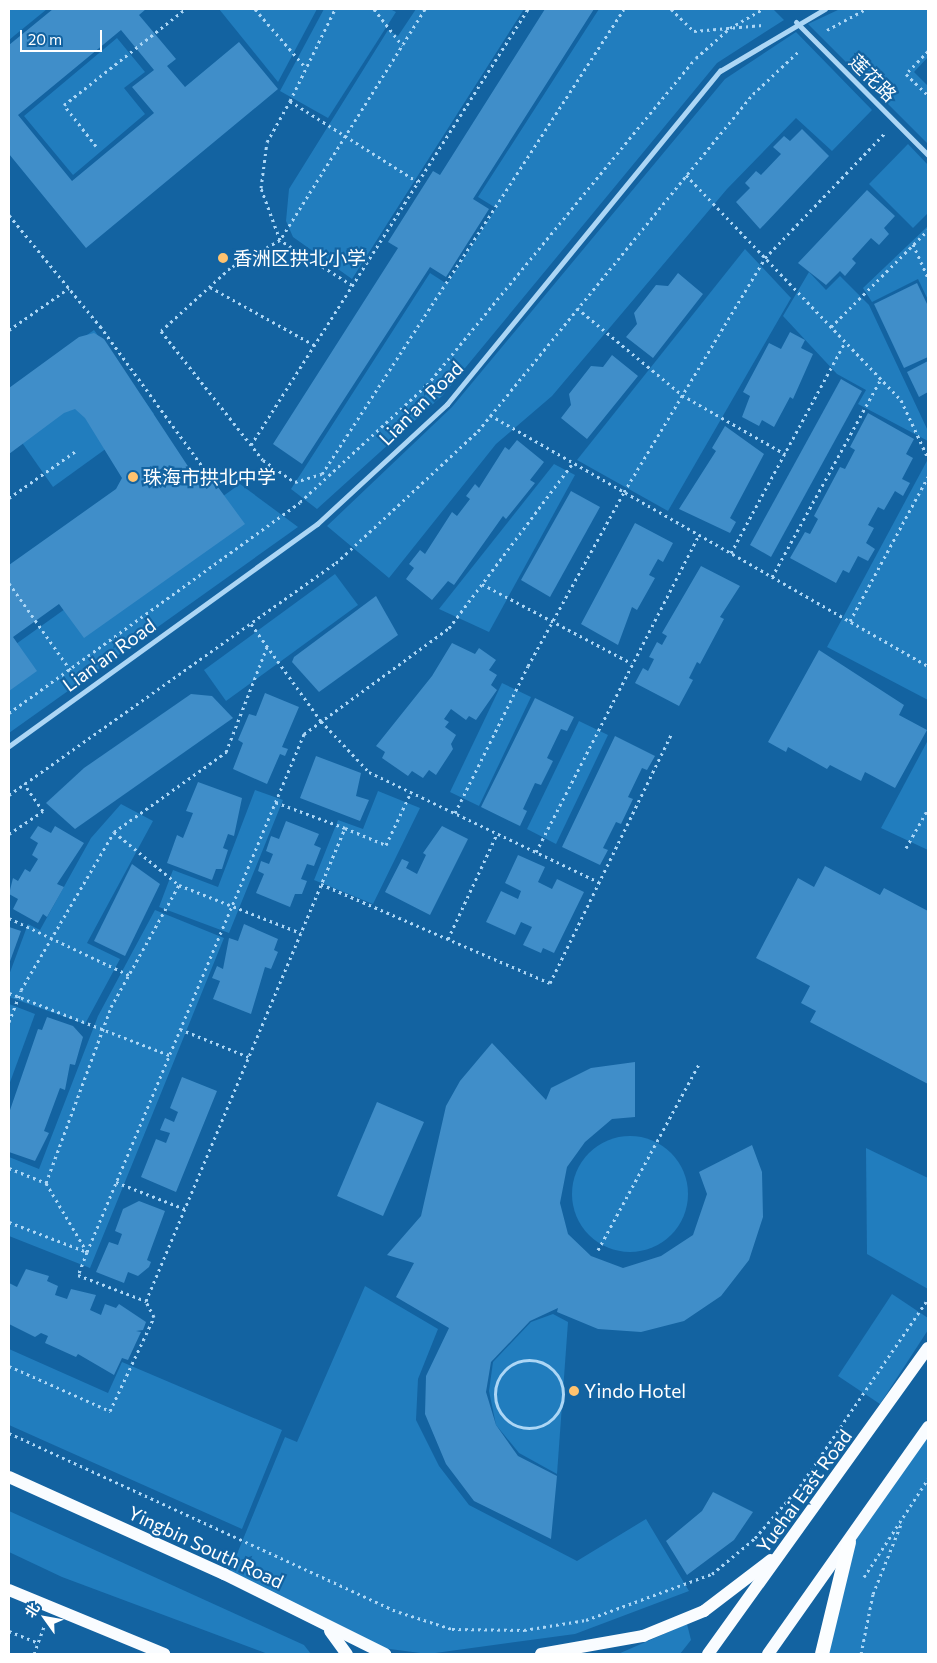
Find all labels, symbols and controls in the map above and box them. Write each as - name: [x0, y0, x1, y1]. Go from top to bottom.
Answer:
- scale bar: [22, 20, 105, 52]
- text: 20 m: [28, 30, 62, 48]
- street label: 莲花路: [845, 50, 901, 106]
- place label: 香洲区拱北小学: [233, 247, 366, 269]
- marker: 香洲区拱北小学: [217, 252, 229, 264]
- street label: Lian'an Road: [374, 356, 468, 450]
- place label: 珠海市拱北中学: [143, 466, 276, 488]
- marker: 珠海市拱北中学: [127, 471, 139, 483]
- street label: Lian'an Road: [58, 614, 160, 696]
- place label: Yindo Hotel: [584, 1380, 686, 1402]
- marker: Yindo Hotel: [568, 1385, 580, 1397]
- street label: Yuehai East Road: [752, 1425, 856, 1557]
- street label: Yingbin South Road: [125, 1501, 287, 1593]
- north arrow: [20, 1593, 70, 1643]
- text: 北: [21, 1599, 43, 1620]

